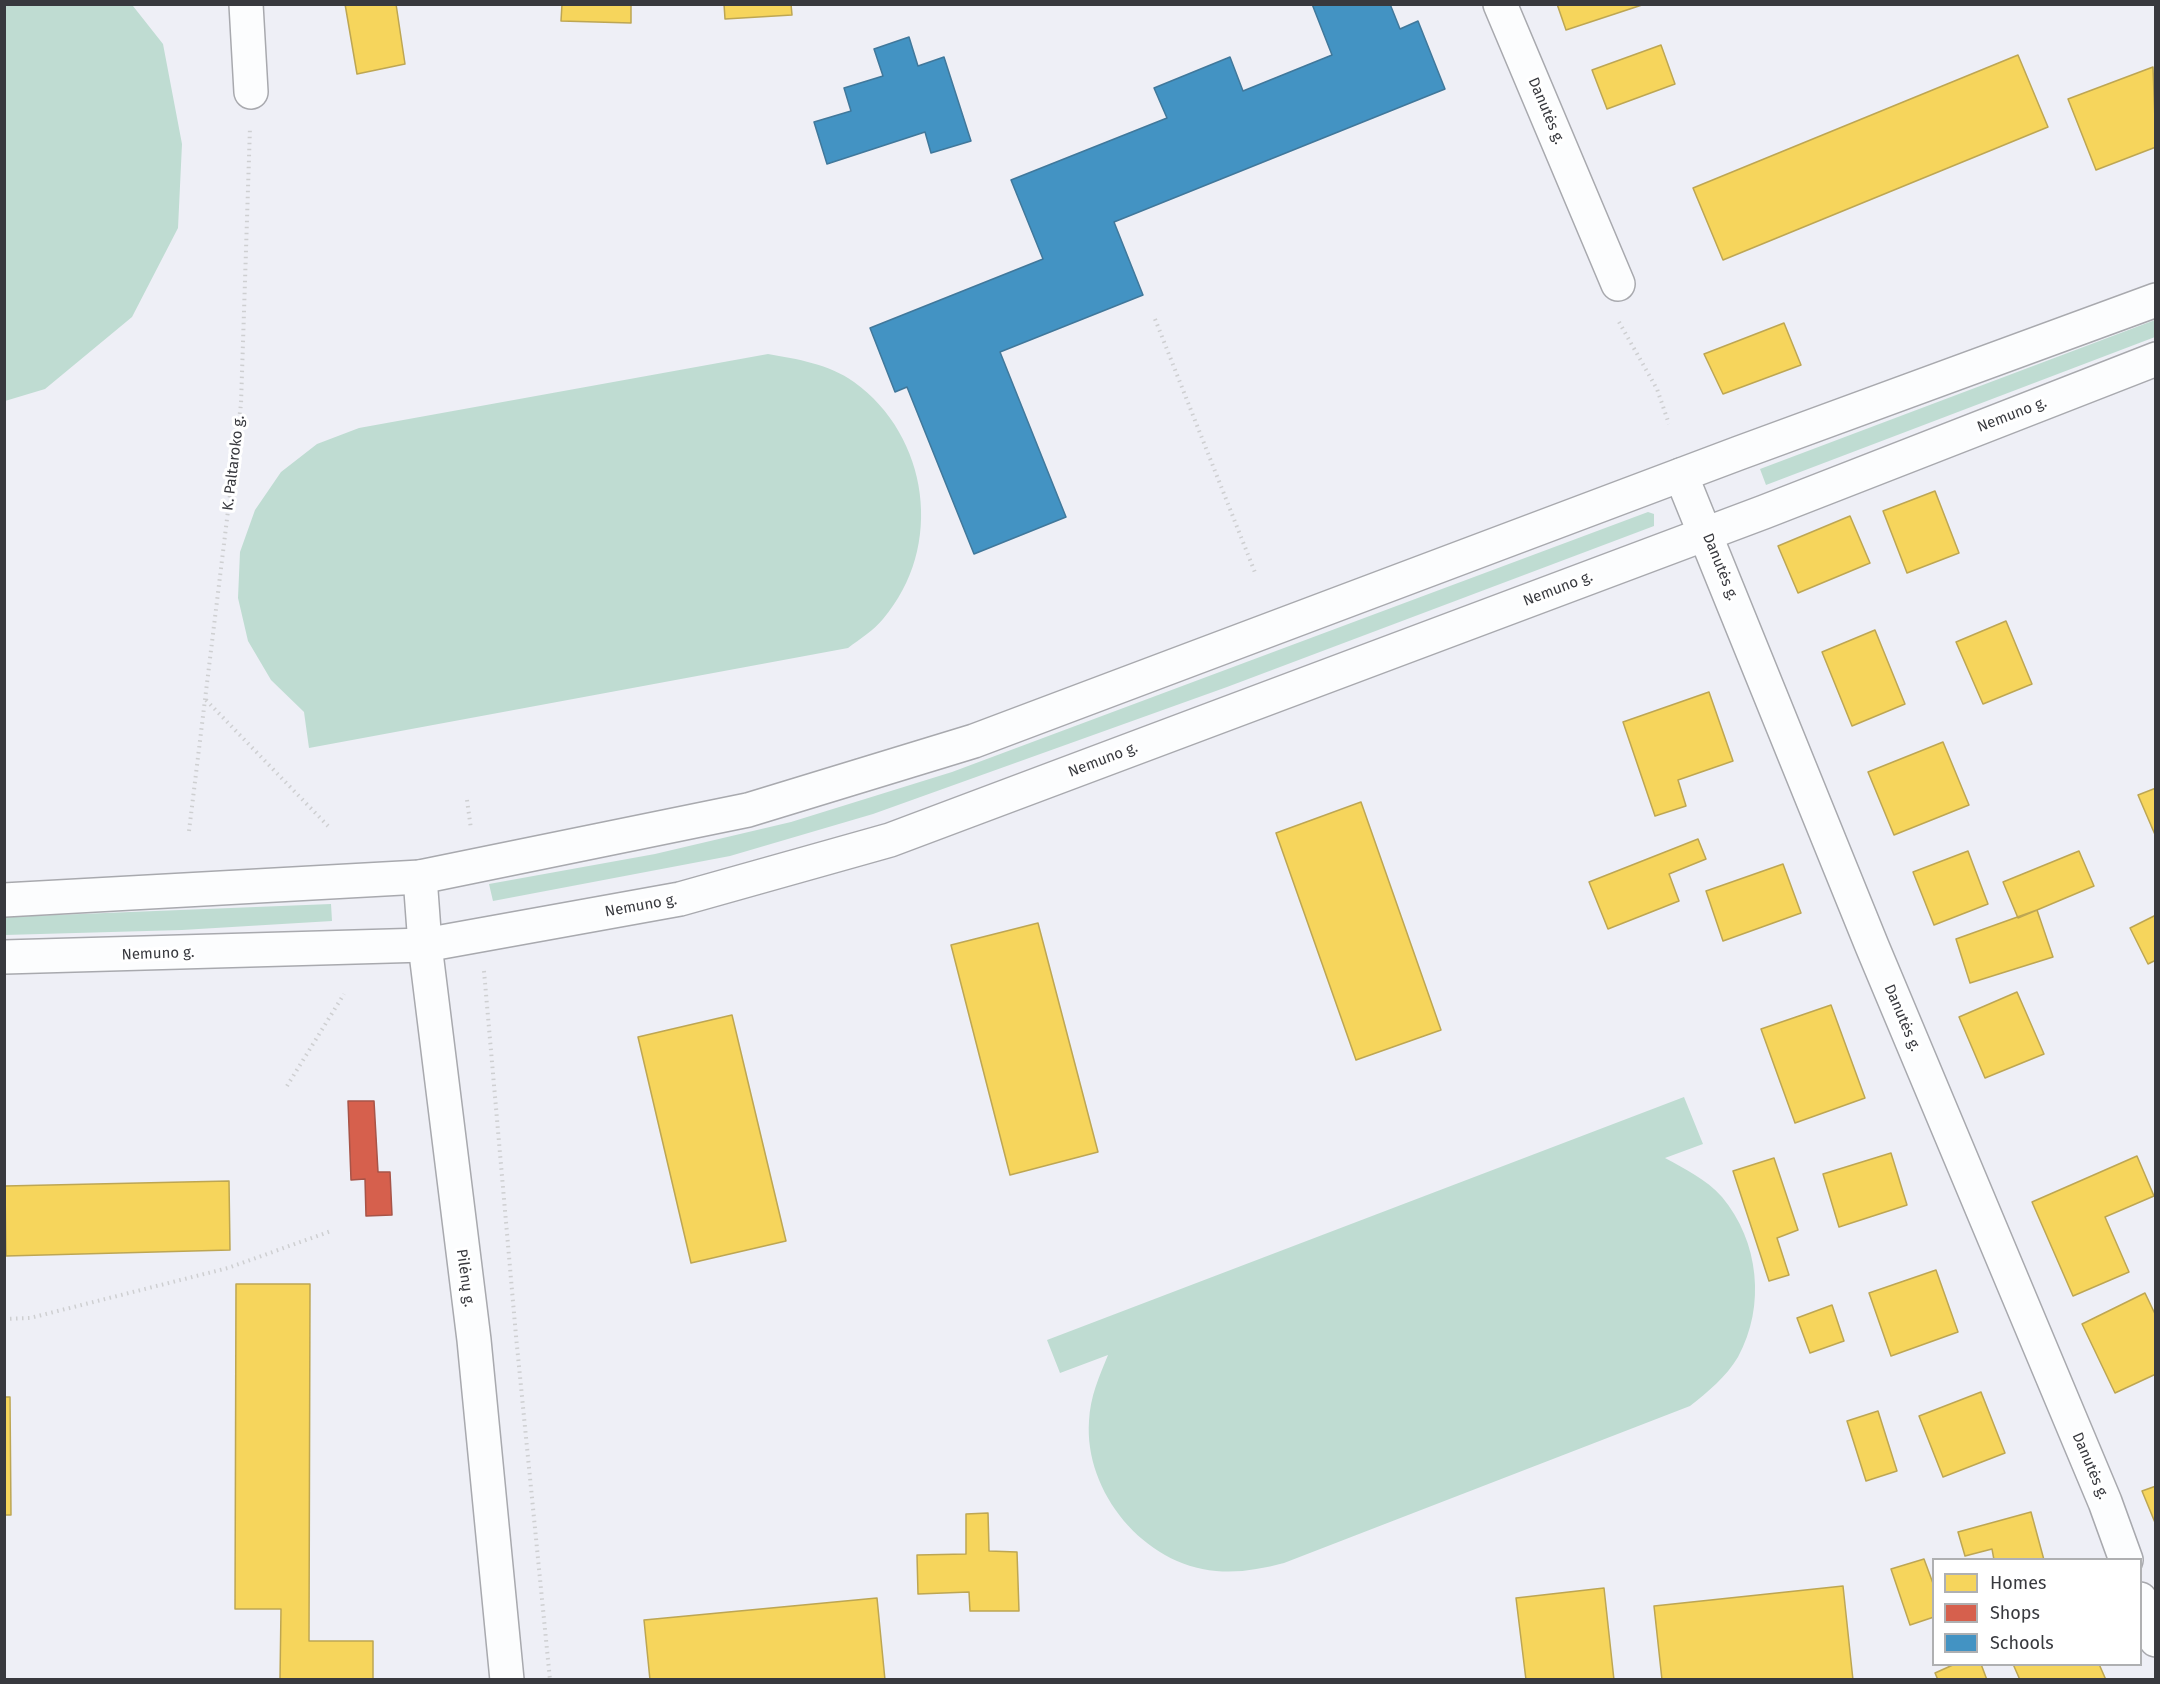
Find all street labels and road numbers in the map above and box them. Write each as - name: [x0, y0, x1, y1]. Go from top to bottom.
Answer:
- street label: Danutės g.: [1524, 75, 1568, 147]
- street label: Nemuno g.: [1975, 394, 2049, 436]
- street label: K. Paltaroko g.: [219, 414, 249, 512]
- street label: Danutės g.: [1698, 531, 1742, 603]
- street label: Nemuno g.: [1521, 568, 1595, 610]
- street label: Nemuno g.: [1066, 739, 1140, 781]
- street label: Nemuno g.: [604, 891, 678, 921]
- street label: Nemuno g.: [121, 944, 195, 964]
- street label: Danutės g.: [1880, 982, 1924, 1054]
- street label: Pilėnų g.: [452, 1248, 478, 1308]
- street label: Danutės g.: [2068, 1430, 2112, 1502]

